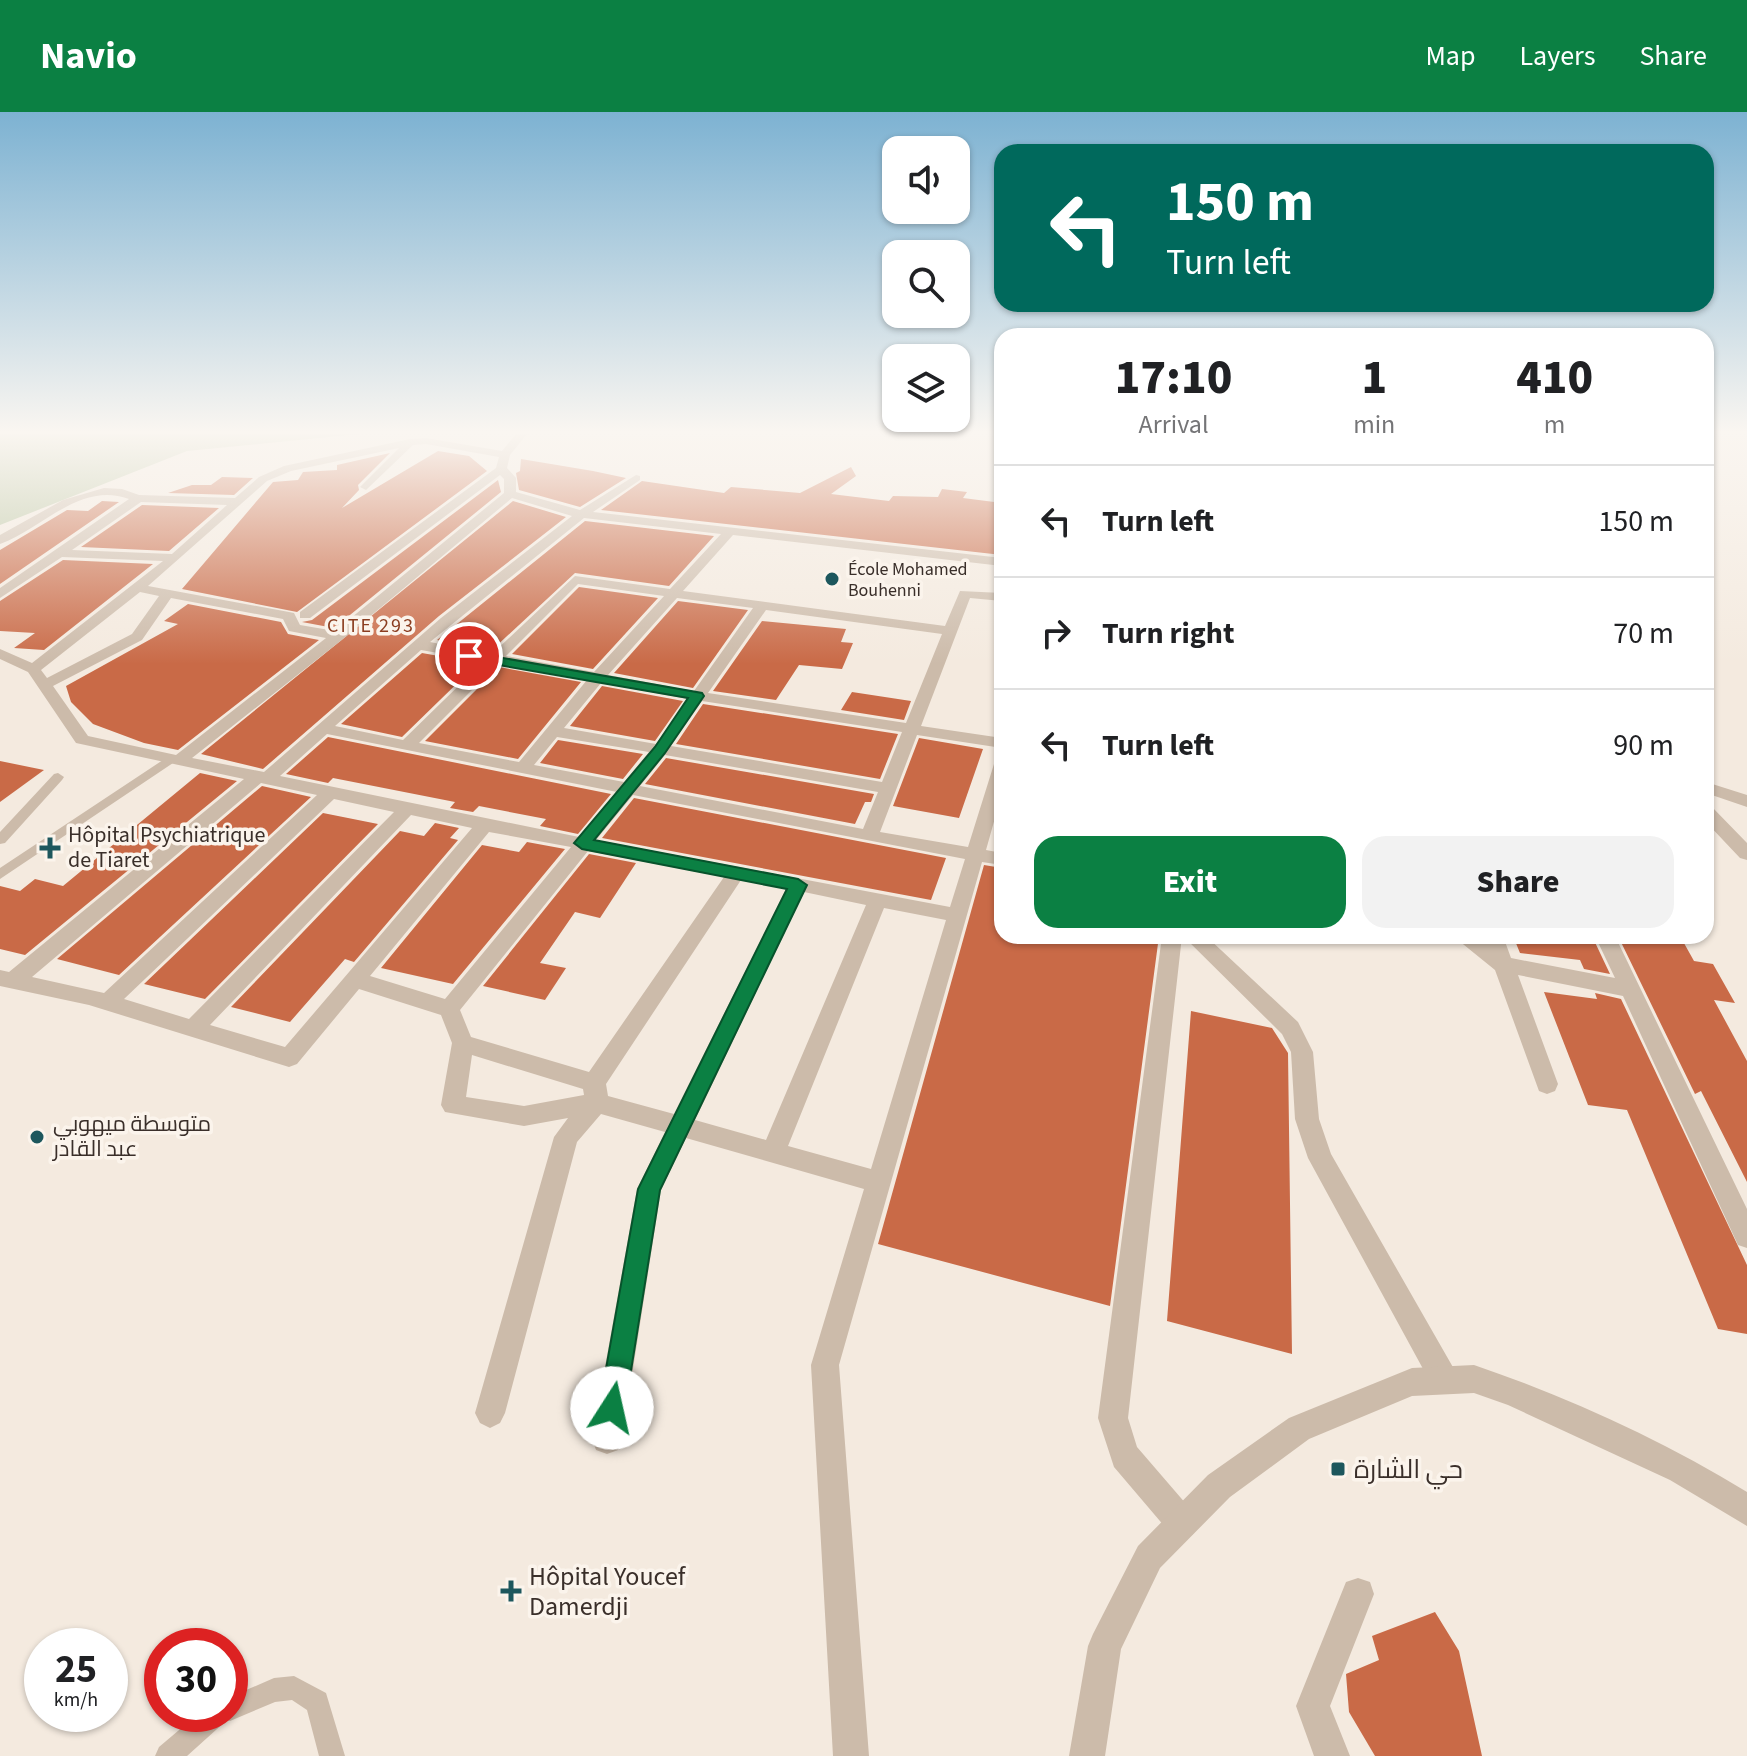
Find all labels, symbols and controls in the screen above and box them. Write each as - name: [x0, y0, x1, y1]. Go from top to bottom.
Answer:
- text: Navio: [40, 29, 137, 83]
- text: Map: [1425, 36, 1475, 76]
- text: Layers: [1519, 36, 1595, 76]
- text: Share: [1639, 36, 1707, 76]
- map controls: [882, 136, 970, 432]
- button: sound: [882, 136, 970, 224]
- text: 150 m: [1166, 163, 1314, 242]
- icon: left: [1034, 176, 1138, 280]
- text: Turn left: [1166, 237, 1291, 288]
- button: search: [882, 240, 970, 328]
- button: layers: [882, 344, 970, 432]
- text: 17:10: [1115, 344, 1232, 412]
- text: 1: [1361, 344, 1387, 412]
- text: 410: [1516, 344, 1593, 412]
- text: Arrival: [1139, 406, 1209, 443]
- text: min: [1353, 406, 1395, 443]
- text: m: [1544, 406, 1565, 443]
- icon: left: [1034, 499, 1078, 543]
- text: Turn left: [1102, 500, 1214, 543]
- text: 150 m: [1598, 500, 1674, 543]
- place label: École Mohamed Bouhenni: [848, 557, 968, 603]
- marker: École Mohamed Bouhenni: [823, 570, 841, 588]
- icon: right: [1034, 611, 1078, 655]
- district label: CITE 293: [327, 612, 415, 640]
- text: Turn right: [1102, 612, 1234, 655]
- text: 70 m: [1613, 612, 1674, 655]
- pin: [435, 622, 503, 690]
- icon: arrive: [447, 634, 491, 678]
- icon: left: [1034, 723, 1078, 767]
- text: Turn left: [1102, 724, 1214, 767]
- text: 90 m: [1613, 724, 1674, 767]
- place label: Hôpital Psychiatrique de Tiaret: [68, 819, 265, 876]
- button: Exit: [1034, 836, 1346, 928]
- button: Share: [1362, 836, 1674, 928]
- marker: Hôpital Psychiatrique de Tiaret: [39, 837, 61, 859]
- place label: متوسطة ميهوبي عبد القادر: [51, 1108, 211, 1165]
- marker: متوسطة ميهوبي عبد القادر: [28, 1128, 46, 1146]
- position arrow: [570, 1366, 654, 1450]
- place label: حي الشارة: [1354, 1451, 1463, 1490]
- marker: حي الشارة: [1329, 1460, 1347, 1478]
- place label: Hôpital Youcef Damerdji: [529, 1558, 687, 1625]
- marker: Hôpital Youcef Damerdji: [500, 1580, 522, 1602]
- speed limit sign: 30: [144, 1628, 248, 1732]
- text: 25: [55, 1641, 97, 1698]
- text: km/h: [54, 1686, 98, 1714]

